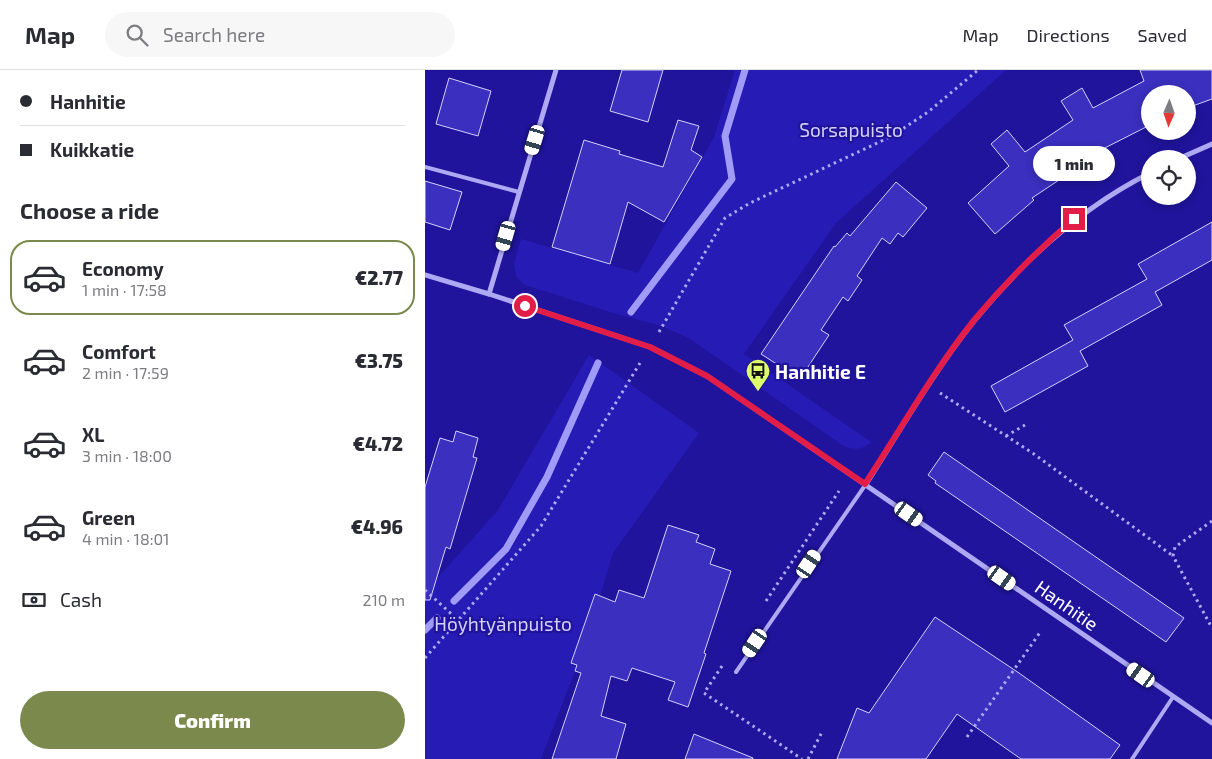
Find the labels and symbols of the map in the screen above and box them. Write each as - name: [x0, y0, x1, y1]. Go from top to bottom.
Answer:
- north arrow: [1141, 85, 1196, 140]
- park label: Sorsapuisto: [799, 118, 903, 141]
- car: [523, 123, 546, 157]
- callout: 1 min: [1033, 146, 1115, 182]
- route end: [1063, 208, 1085, 230]
- car: [494, 220, 517, 252]
- route start: [514, 295, 536, 317]
- bus stop icon: Hanhitie E: [745, 358, 771, 392]
- place label: Hanhitie E: [775, 360, 866, 383]
- car: [892, 499, 925, 529]
- car: [794, 547, 823, 581]
- car: [985, 563, 1018, 593]
- street label: Hanhitie: [1031, 575, 1103, 635]
- park label: Höyhtyänpuisto: [434, 612, 572, 635]
- car: [740, 626, 769, 660]
- car: [1124, 660, 1157, 690]

